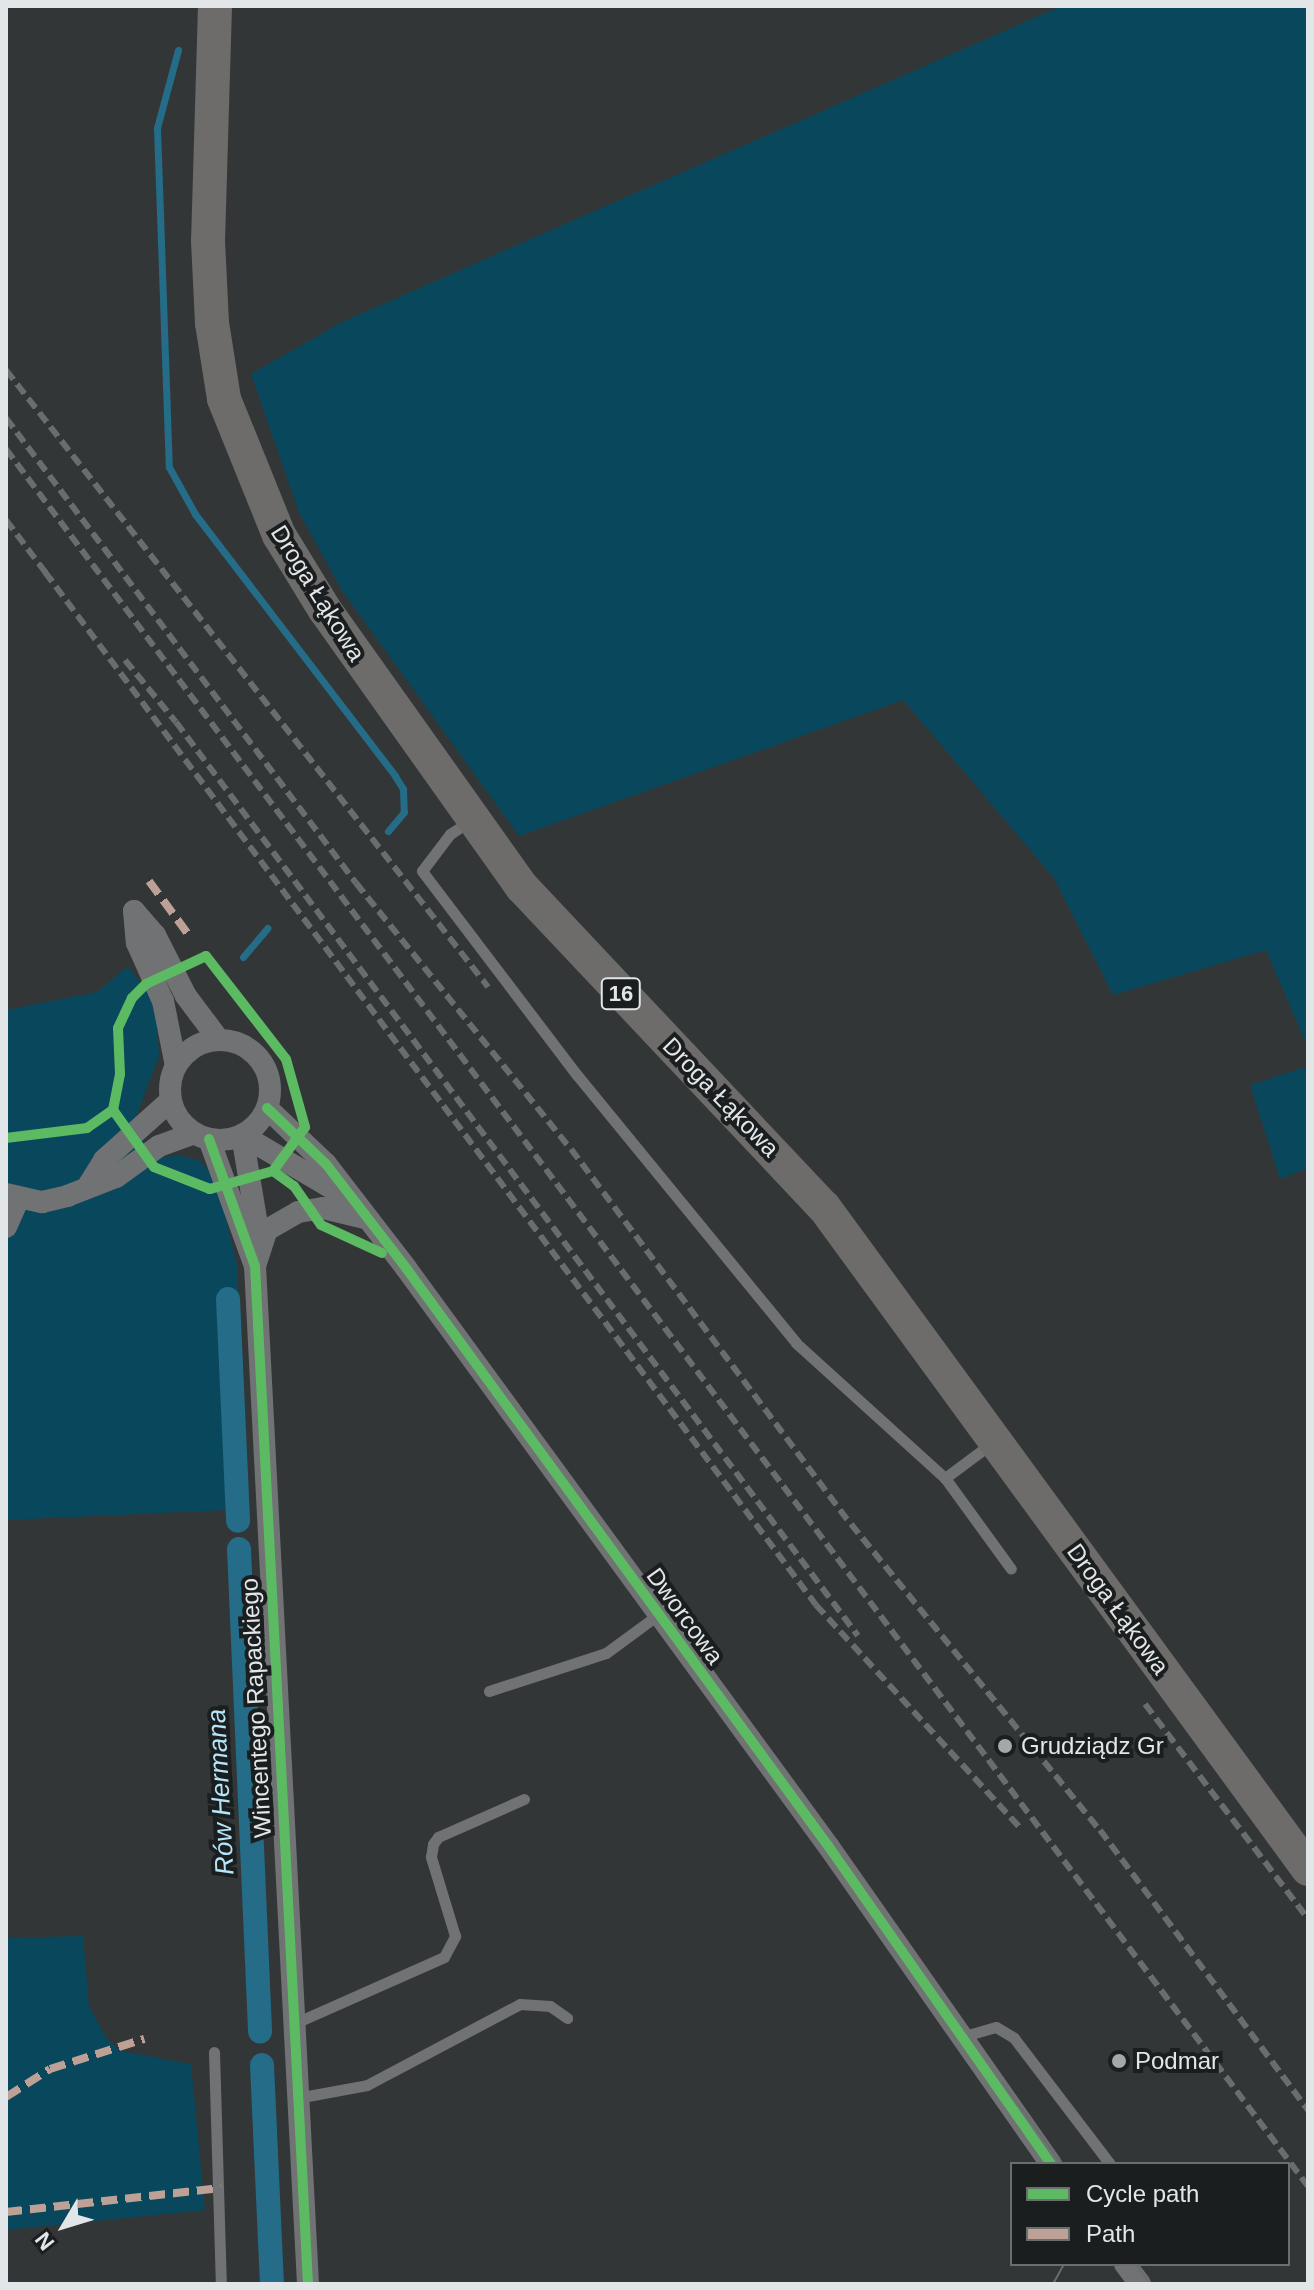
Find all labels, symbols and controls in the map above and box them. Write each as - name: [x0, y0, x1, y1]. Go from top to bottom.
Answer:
- street label: Droga Łąkowa: [265, 520, 371, 666]
- road number: 16: [599, 976, 643, 1012]
- street label: Droga Łąkowa: [657, 1031, 785, 1163]
- street label: Droga Łąkowa: [1061, 1538, 1175, 1680]
- street label: Dworcowa: [640, 1562, 730, 1670]
- street label: Wincentego Rapackiego: [235, 1577, 277, 1839]
- water label: Rów Hermana: [201, 1708, 241, 1876]
- place label: Grudziądz Gr: [1021, 1732, 1164, 1760]
- marker: Grudziądz Gr: [996, 1737, 1014, 1755]
- place label: Podmar: [1135, 2047, 1219, 2075]
- marker: Podmar: [1110, 2052, 1128, 2070]
- legend: [1010, 2162, 1290, 2266]
- text: Cycle path: [1086, 2180, 1199, 2207]
- north arrow: [24, 2186, 104, 2266]
- text: Path: [1086, 2220, 1135, 2247]
- text: N: [30, 2227, 59, 2255]

